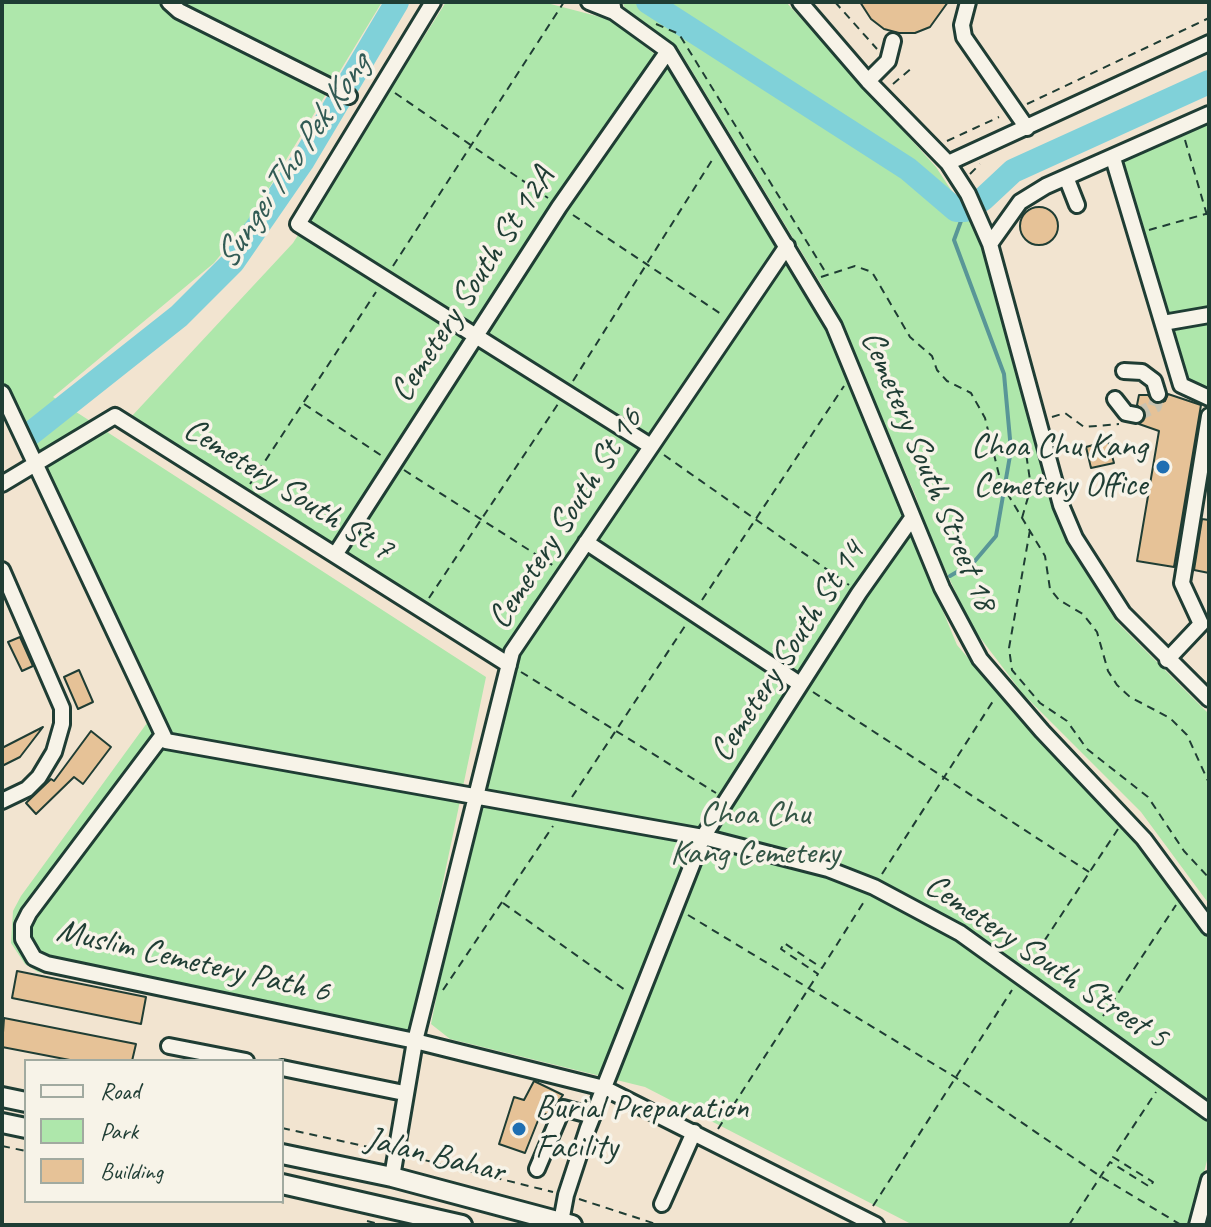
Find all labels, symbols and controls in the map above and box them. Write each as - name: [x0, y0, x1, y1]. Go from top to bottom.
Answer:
- water label: Sungei Tho Pek Kong: [206, 47, 380, 277]
- street label: Cemetery South St 12A: [382, 160, 564, 410]
- street label: Cemetery South Street 18: [851, 325, 1005, 617]
- street label: Cemetery South St 16: [480, 401, 652, 637]
- street label: Cemetery South St 7: [176, 409, 400, 571]
- place label: Choa Chu Kang Cemetery Office: [971, 427, 1147, 506]
- marker: Choa Chu Kang Cemetery Office: [1154, 458, 1172, 476]
- street label: Cemetery South St 14: [702, 534, 874, 770]
- park label: Choa Chu Kang Cemetery: [670, 795, 840, 874]
- street label: Cemetery South Street 5: [917, 865, 1175, 1059]
- street label: Muslim Cemetery Path 6: [53, 911, 333, 1013]
- legend: [24, 1059, 284, 1203]
- text: Road: [100, 1076, 140, 1106]
- place label: Burial Preparation Facility: [535, 1089, 749, 1168]
- text: Park: [100, 1116, 138, 1146]
- street label: Jalan Bahar: [361, 1119, 509, 1193]
- marker: Burial Preparation Facility: [510, 1120, 528, 1138]
- text: Building: [100, 1156, 163, 1186]

